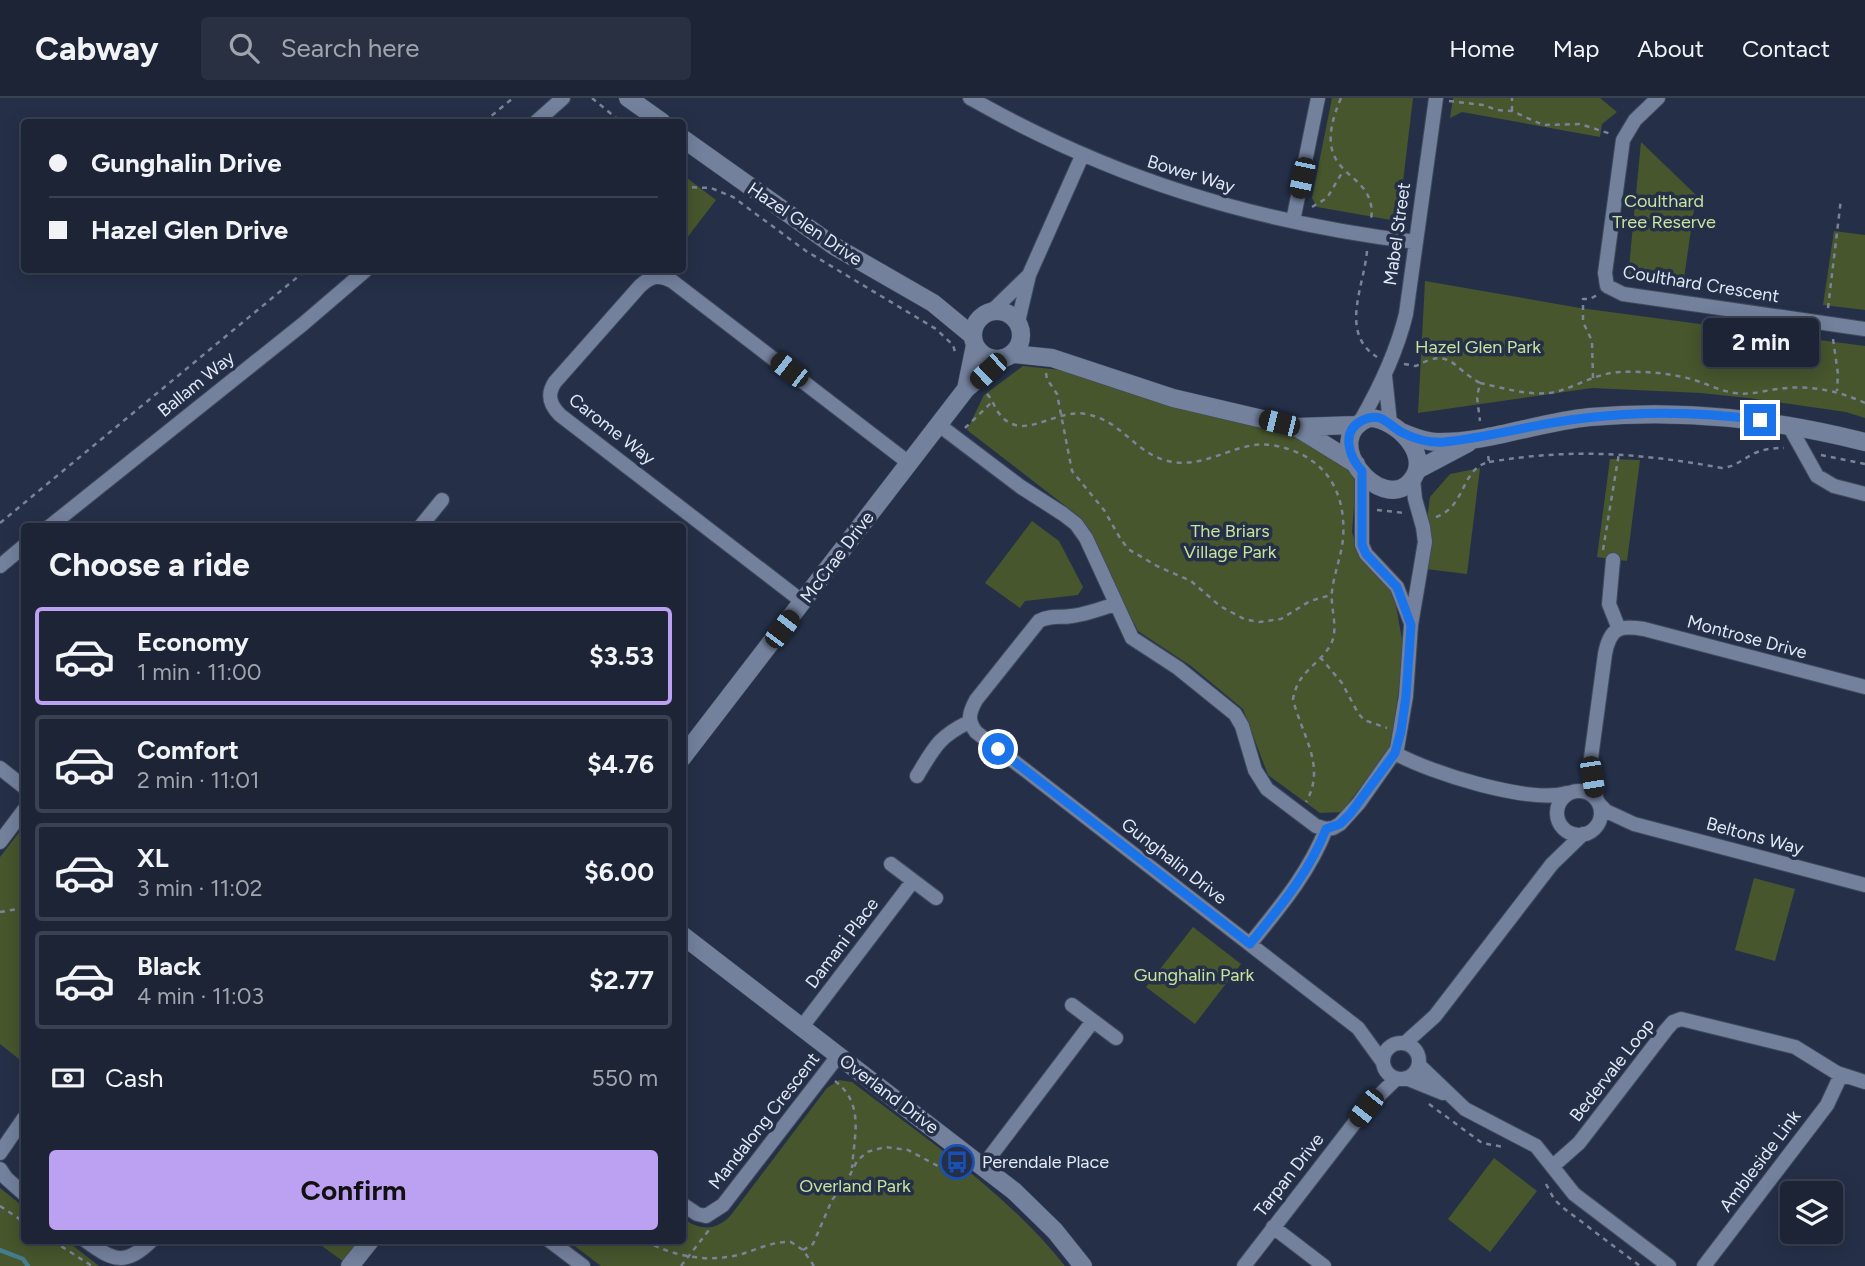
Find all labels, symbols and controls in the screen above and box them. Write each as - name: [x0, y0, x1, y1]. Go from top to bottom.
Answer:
- search box: [201, 17, 691, 80]
- text: Cabway: [35, 29, 159, 68]
- icon: search: [225, 29, 263, 67]
- text: Search here: [281, 32, 420, 64]
- text: Home: [1449, 34, 1515, 63]
- text: Map: [1553, 34, 1599, 63]
- text: About: [1637, 34, 1704, 63]
- text: Contact: [1742, 34, 1830, 63]
- text: Gunghalin Drive: [91, 147, 282, 179]
- street label: Bower Way: [1144, 150, 1238, 198]
- car: [1288, 155, 1317, 201]
- street label: Hazel Glen Drive: [744, 178, 867, 270]
- street label: Mabel Street: [1379, 181, 1415, 287]
- park label: Coulthard Tree Reserve: [1612, 190, 1716, 233]
- text: Hazel Glen Drive: [91, 214, 288, 246]
- street label: Coulthard Crescent: [1621, 261, 1781, 307]
- callout: 2 min: [1702, 318, 1818, 368]
- text: 2 min: [1732, 328, 1790, 356]
- park label: Hazel Glen Park: [1415, 336, 1541, 358]
- street label: Ballam Way: [153, 346, 239, 422]
- car: [766, 349, 813, 391]
- car: [966, 349, 1011, 393]
- street label: Carome Way: [565, 389, 660, 470]
- route end: [1744, 404, 1776, 436]
- car: [1257, 408, 1302, 438]
- street label: McCrae Drive: [795, 507, 879, 607]
- park label: The Briars Village Park: [1184, 520, 1277, 563]
- text: Choose a ride: [49, 546, 250, 584]
- car: [761, 606, 804, 652]
- street label: Montrose Drive: [1685, 610, 1810, 664]
- icon: car: [53, 625, 116, 688]
- text: Economy: [137, 626, 249, 658]
- text: $3.53: [589, 640, 654, 672]
- text: 1 min · 11:00: [137, 658, 261, 686]
- icon: car: [53, 733, 116, 796]
- route start: [982, 733, 1014, 765]
- text: Comfort: [137, 734, 239, 766]
- text: $4.76: [587, 748, 654, 780]
- car: [1579, 755, 1606, 799]
- text: 2 min · 11:01: [137, 766, 260, 794]
- street label: Beltons Way: [1704, 812, 1807, 860]
- street label: Gunghalin Drive: [1117, 813, 1231, 909]
- icon: car: [53, 841, 116, 904]
- text: XL: [137, 842, 169, 874]
- text: $6.00: [584, 856, 654, 888]
- text: 3 min · 11:02: [137, 874, 263, 902]
- street label: Damani Place: [801, 893, 883, 993]
- icon: car: [53, 949, 116, 1012]
- text: Black: [137, 950, 201, 982]
- text: $2.77: [589, 964, 654, 996]
- park label: Gunghalin Park: [1134, 964, 1254, 986]
- text: 4 min · 11:03: [137, 982, 264, 1010]
- street label: Bedervale Loop: [1565, 1014, 1659, 1126]
- street label: Mandalong Crescent: [704, 1048, 824, 1194]
- street label: Overland Drive: [835, 1049, 943, 1139]
- icon: cash: [49, 1059, 87, 1097]
- text: Cash: [105, 1062, 164, 1094]
- text: 550 m: [592, 1064, 658, 1092]
- car: [1345, 1085, 1388, 1131]
- street label: Ambleside Link: [1715, 1106, 1806, 1216]
- street label: Tarpan Drive: [1250, 1129, 1329, 1221]
- bus stop icon: Perendale Place: [938, 1143, 976, 1181]
- button: Confirm: [49, 1150, 658, 1230]
- place label: Perendale Place: [982, 1151, 1109, 1173]
- park label: Overland Park: [799, 1175, 911, 1197]
- map controls: [1780, 1181, 1843, 1244]
- button: layers: [1780, 1181, 1843, 1244]

